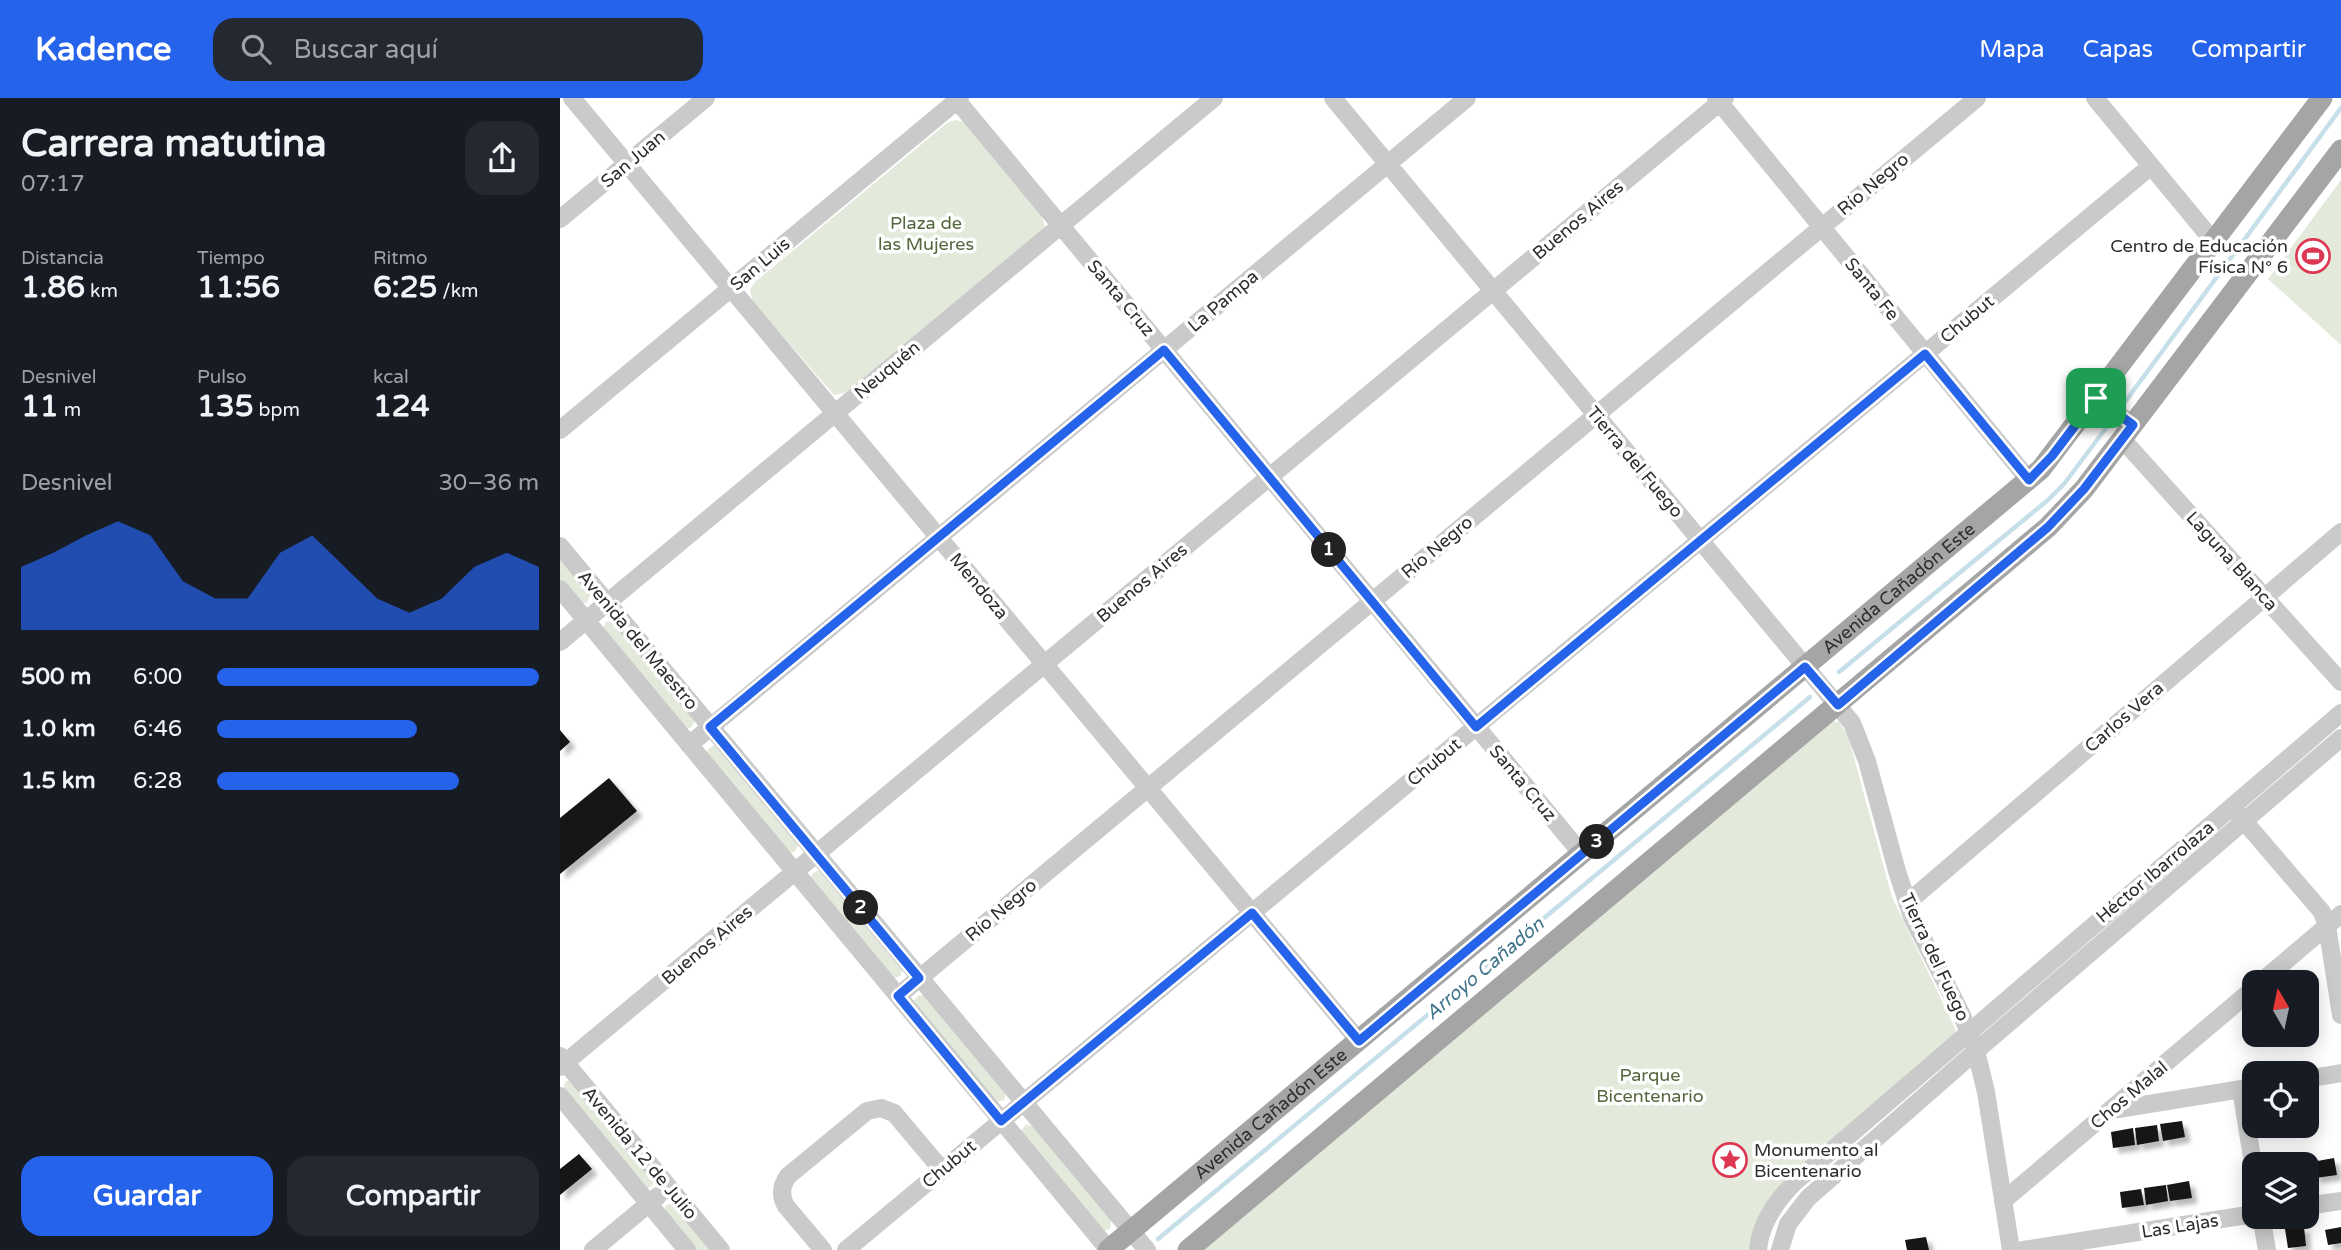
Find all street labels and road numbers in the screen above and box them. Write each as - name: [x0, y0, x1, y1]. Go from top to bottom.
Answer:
- street label: San Juan: [596, 126, 670, 192]
- street label: Río Negro: [1833, 148, 1913, 220]
- street label: Buenos Aires: [1528, 176, 1628, 264]
- street label: San Luis: [726, 233, 794, 295]
- street label: Santa Fe: [1840, 253, 1904, 325]
- street label: Santa Cruz: [1083, 255, 1159, 341]
- street label: La Pampa: [1183, 265, 1263, 337]
- street label: Chubut: [1936, 290, 1999, 348]
- street label: Neuquén: [850, 336, 924, 404]
- street label: Tierra del Fuego: [1582, 402, 1688, 522]
- street label: Laguna Blanca: [2182, 507, 2282, 615]
- street label: Río Negro: [1397, 511, 1477, 583]
- street label: Avenida Cañadón Este: [1818, 518, 1980, 658]
- street label: Buenos Aires: [1092, 539, 1192, 627]
- street label: Mendoza: [945, 548, 1013, 624]
- street label: Avenida del Maestro: [573, 566, 703, 714]
- street label: Carlos Vera: [2080, 677, 2168, 757]
- street label: Chubut: [1403, 733, 1466, 791]
- street label: Santa Cruz: [1485, 740, 1561, 826]
- street label: Héctor Ibarrolaza: [2092, 816, 2218, 928]
- street label: Río Negro: [961, 874, 1041, 946]
- street label: Tierra del Fuego: [1896, 890, 1974, 1024]
- street label: Buenos Aires: [657, 901, 757, 989]
- street label: Avenida Cañadón Este: [1190, 1044, 1351, 1184]
- street label: Chos Malal: [2086, 1056, 2172, 1134]
- street label: Avenida 12 de Julio: [578, 1082, 702, 1224]
- street label: Chubut: [918, 1135, 981, 1193]
- street label: Las Lajas: [2140, 1209, 2220, 1243]

